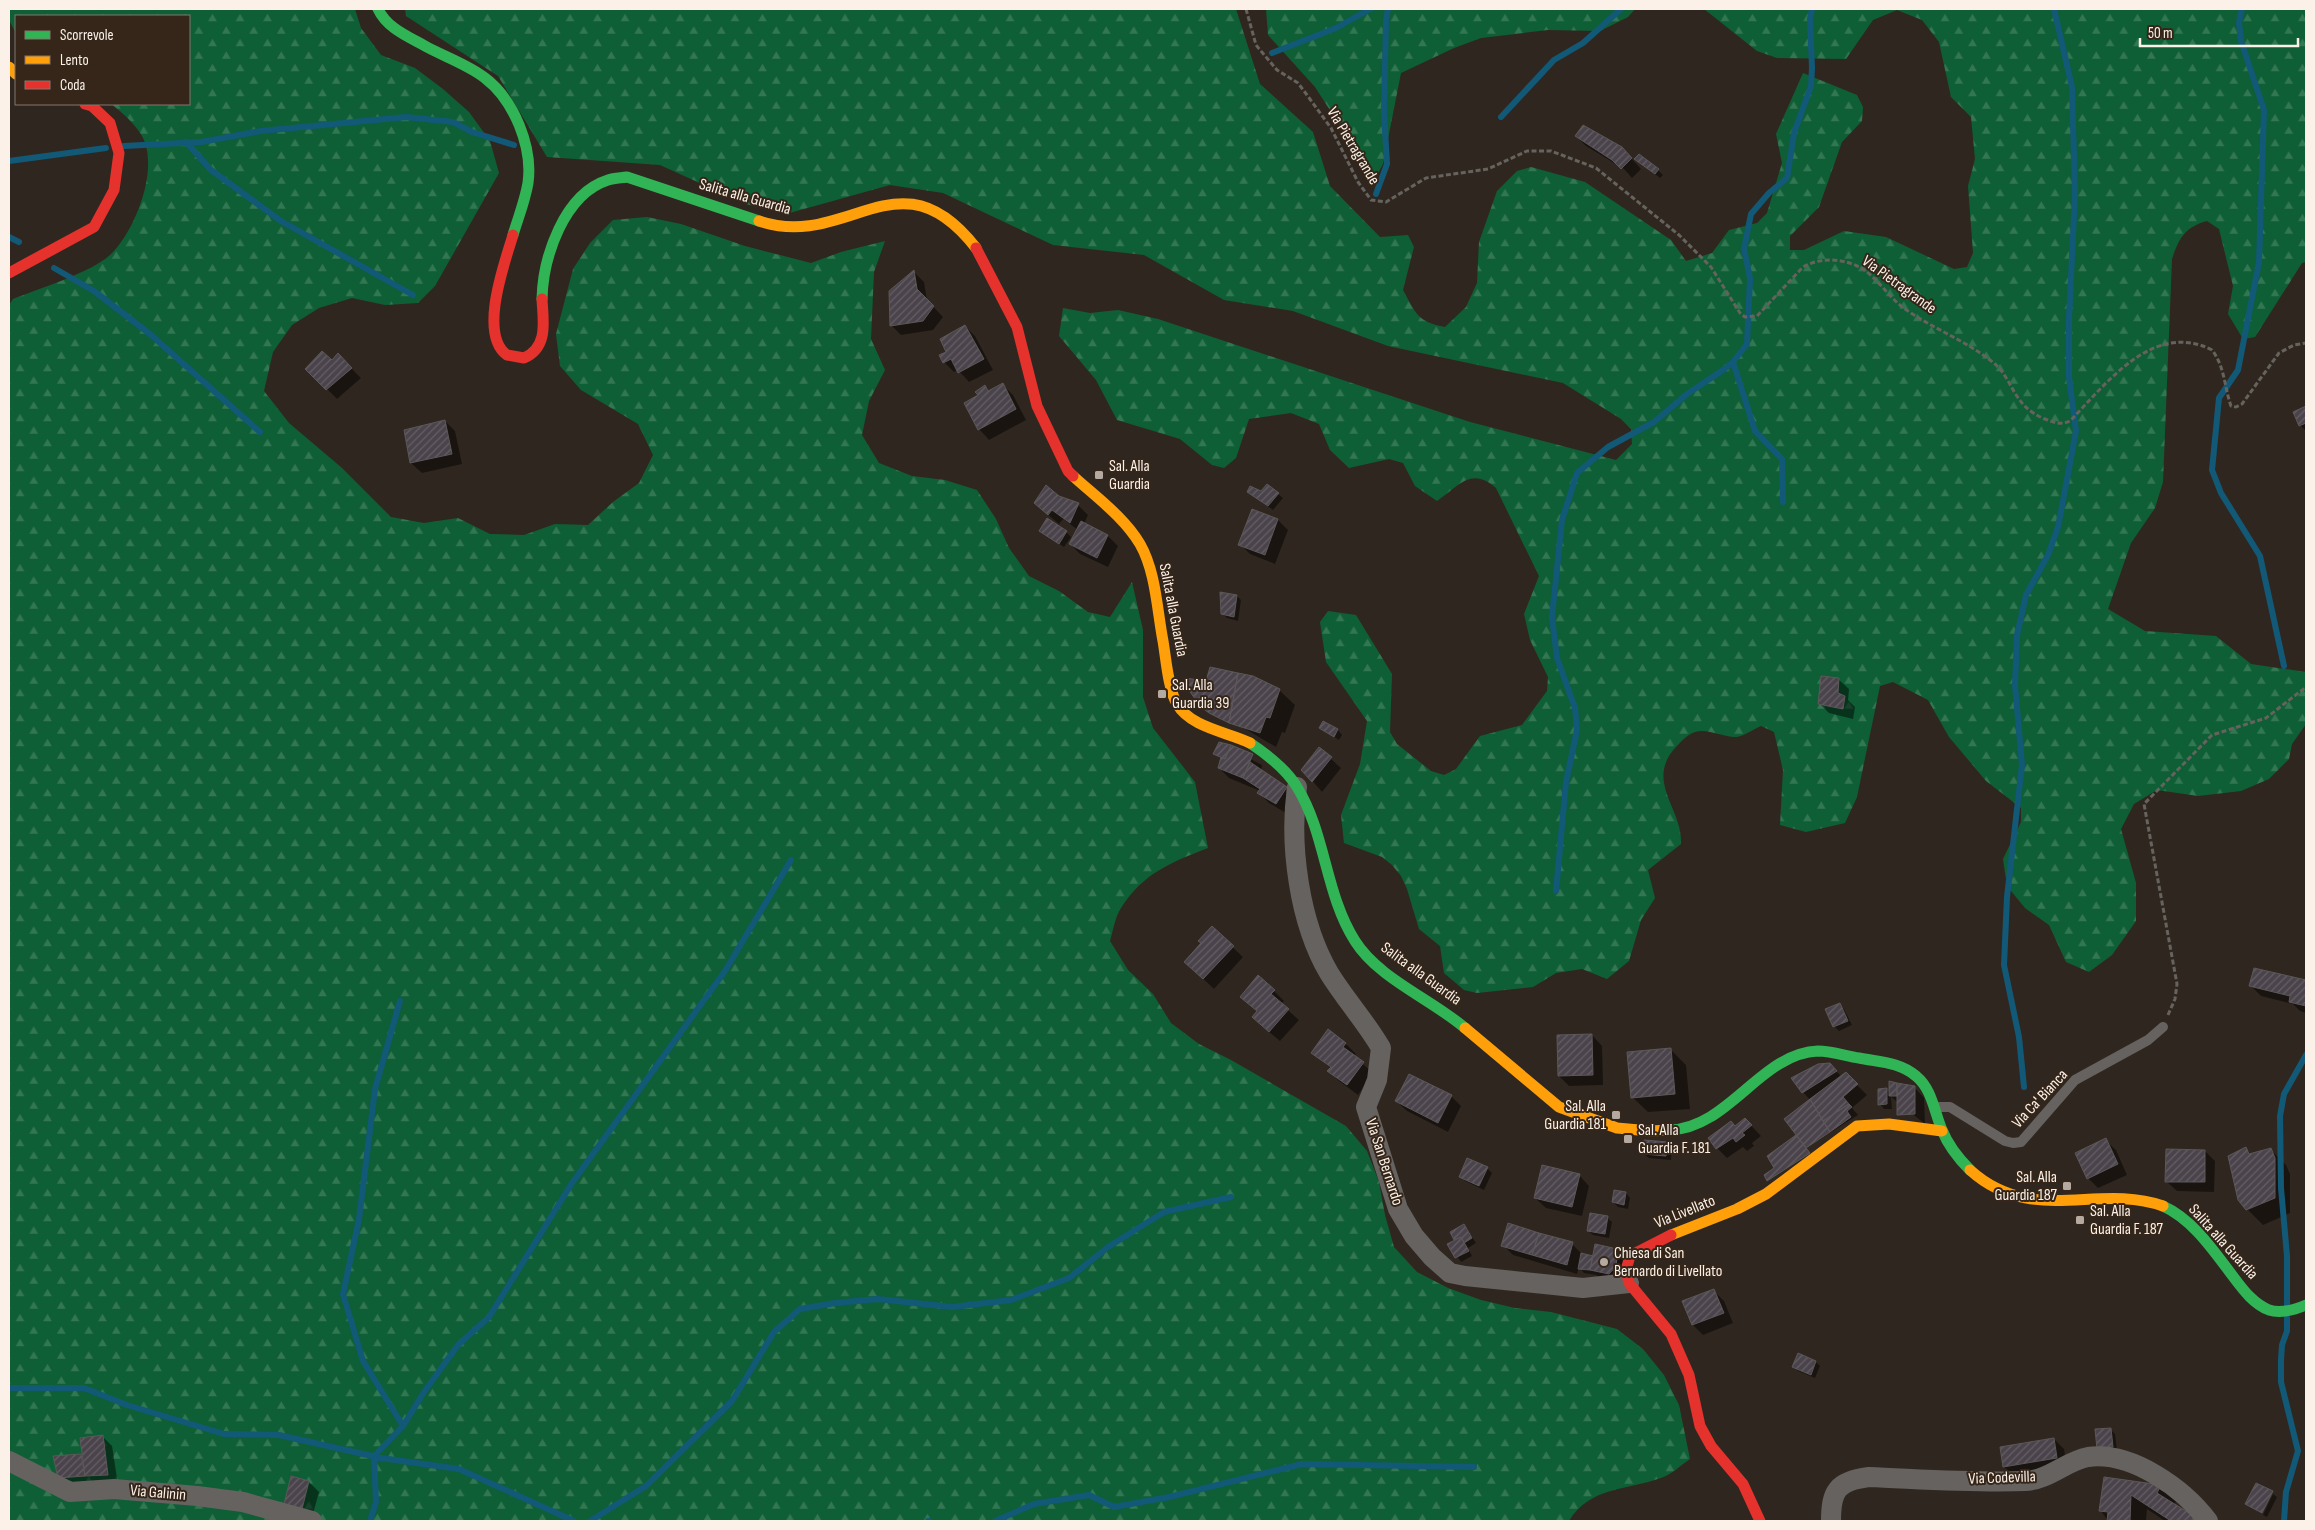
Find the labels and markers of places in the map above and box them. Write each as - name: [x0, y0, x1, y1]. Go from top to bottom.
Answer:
- place label: Sal. Alla Guardia: [1109, 457, 1150, 494]
- marker: Sal. Alla Guardia: [1093, 469, 1105, 481]
- place label: Sal. Alla Guardia 39: [1172, 676, 1229, 713]
- marker: Sal. Alla Guardia 39: [1156, 688, 1168, 700]
- place label: Sal. Alla Guardia 181: [1544, 1097, 1606, 1134]
- marker: Sal. Alla Guardia 181: [1610, 1109, 1622, 1121]
- place label: Sal. Alla Guardia F. 181: [1638, 1121, 1711, 1158]
- marker: Sal. Alla Guardia F. 181: [1622, 1133, 1634, 1145]
- place label: Sal. Alla Guardia 187: [1995, 1168, 2058, 1205]
- marker: Sal. Alla Guardia 187: [2061, 1180, 2073, 1192]
- place label: Sal. Alla Guardia F. 187: [2090, 1202, 2164, 1239]
- marker: Sal. Alla Guardia F. 187: [2074, 1214, 2086, 1226]
- place label: Chiesa di San Bernardo di Livellato: [1614, 1244, 1722, 1281]
- marker: Chiesa di San Bernardo di Livellato: [1598, 1256, 1610, 1268]

